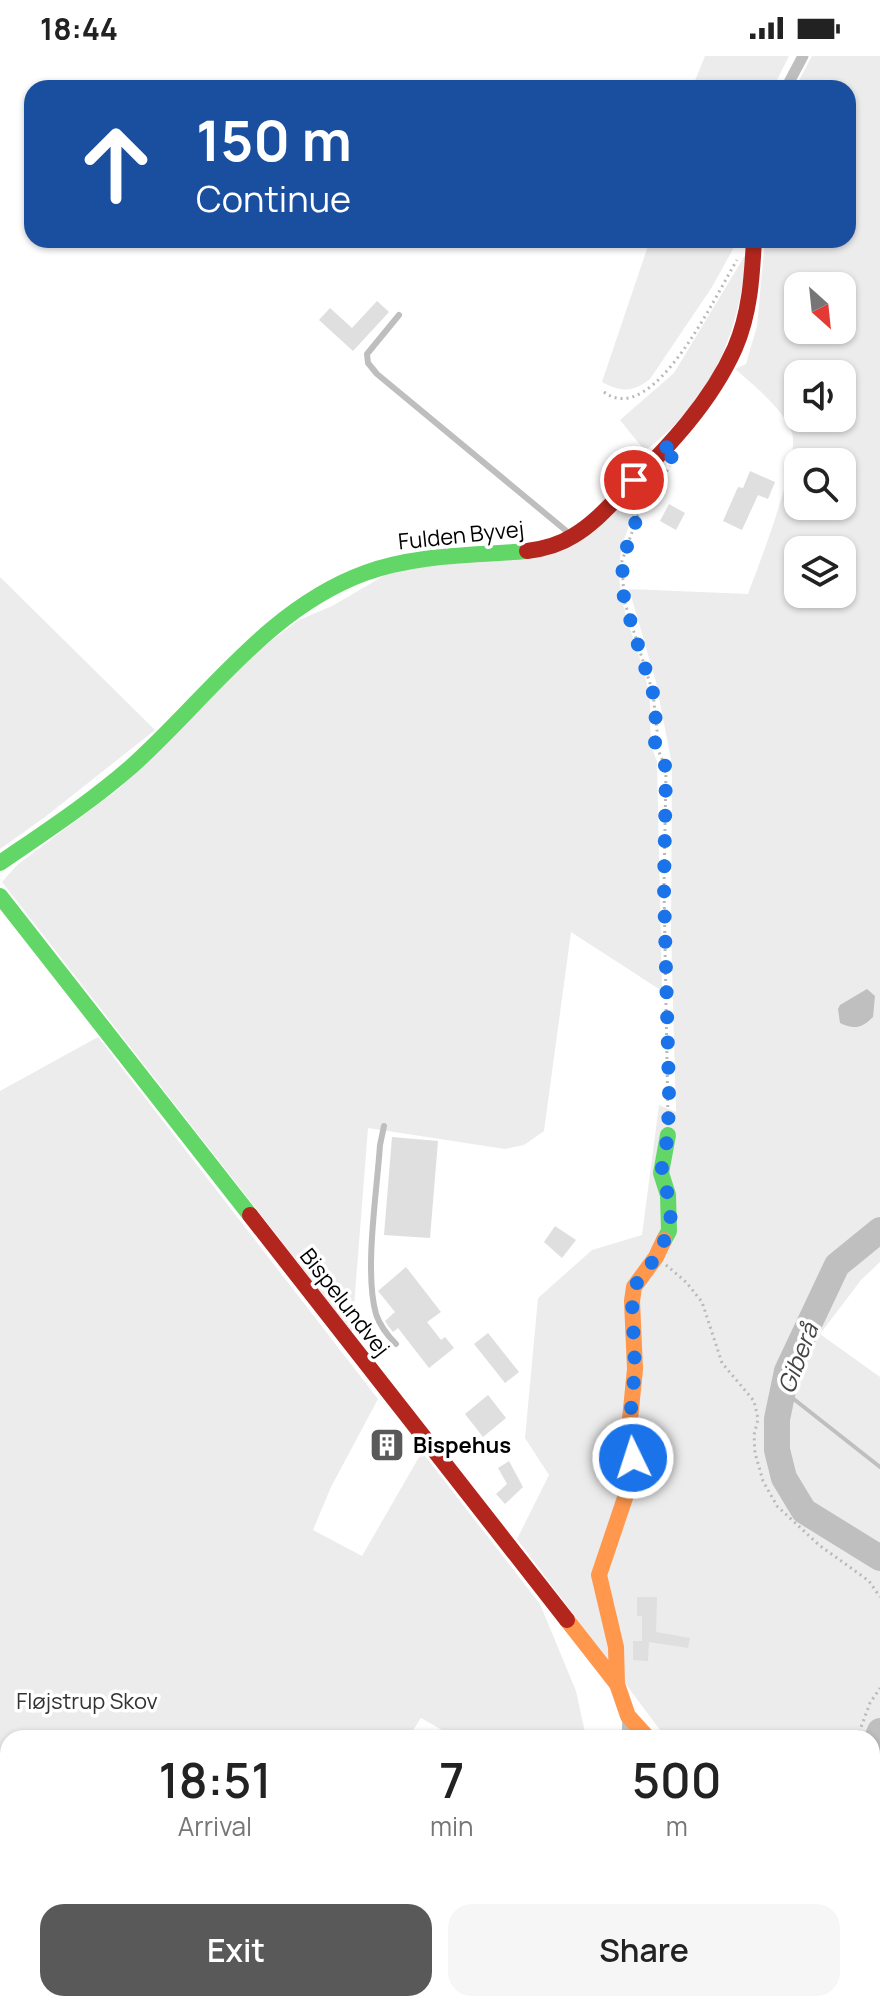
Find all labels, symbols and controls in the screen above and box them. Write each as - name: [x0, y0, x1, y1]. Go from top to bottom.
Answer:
- text: 18:44: [40, 8, 118, 49]
- text: 150 m: [196, 101, 352, 178]
- icon: ahead: [64, 112, 168, 216]
- text: Continue: [196, 174, 351, 223]
- north arrow: [784, 272, 856, 344]
- map controls: [784, 272, 856, 608]
- button: sound: [784, 360, 856, 432]
- pin: [600, 446, 668, 514]
- button: search: [784, 448, 856, 520]
- icon: arrive: [612, 458, 656, 502]
- street label: Fulden Byvej: [397, 513, 525, 557]
- button: layers: [784, 536, 856, 608]
- street label: Bispelundvej: [293, 1242, 397, 1362]
- water label: Giberå: [769, 1317, 826, 1398]
- position arrow: [591, 1416, 675, 1500]
- building icon: Bispehus: [368, 1426, 406, 1464]
- place label: Bispehus: [413, 1430, 511, 1460]
- park label: Fløjstrup Skov: [16, 1686, 158, 1716]
- text: 18:51: [158, 1747, 272, 1812]
- text: 7: [439, 1747, 464, 1812]
- text: 500: [632, 1747, 722, 1812]
- text: Arrival: [178, 1808, 252, 1844]
- text: min: [430, 1808, 474, 1844]
- text: m: [666, 1808, 688, 1844]
- button: Exit: [40, 1904, 432, 1996]
- button: Share: [448, 1904, 840, 1996]

